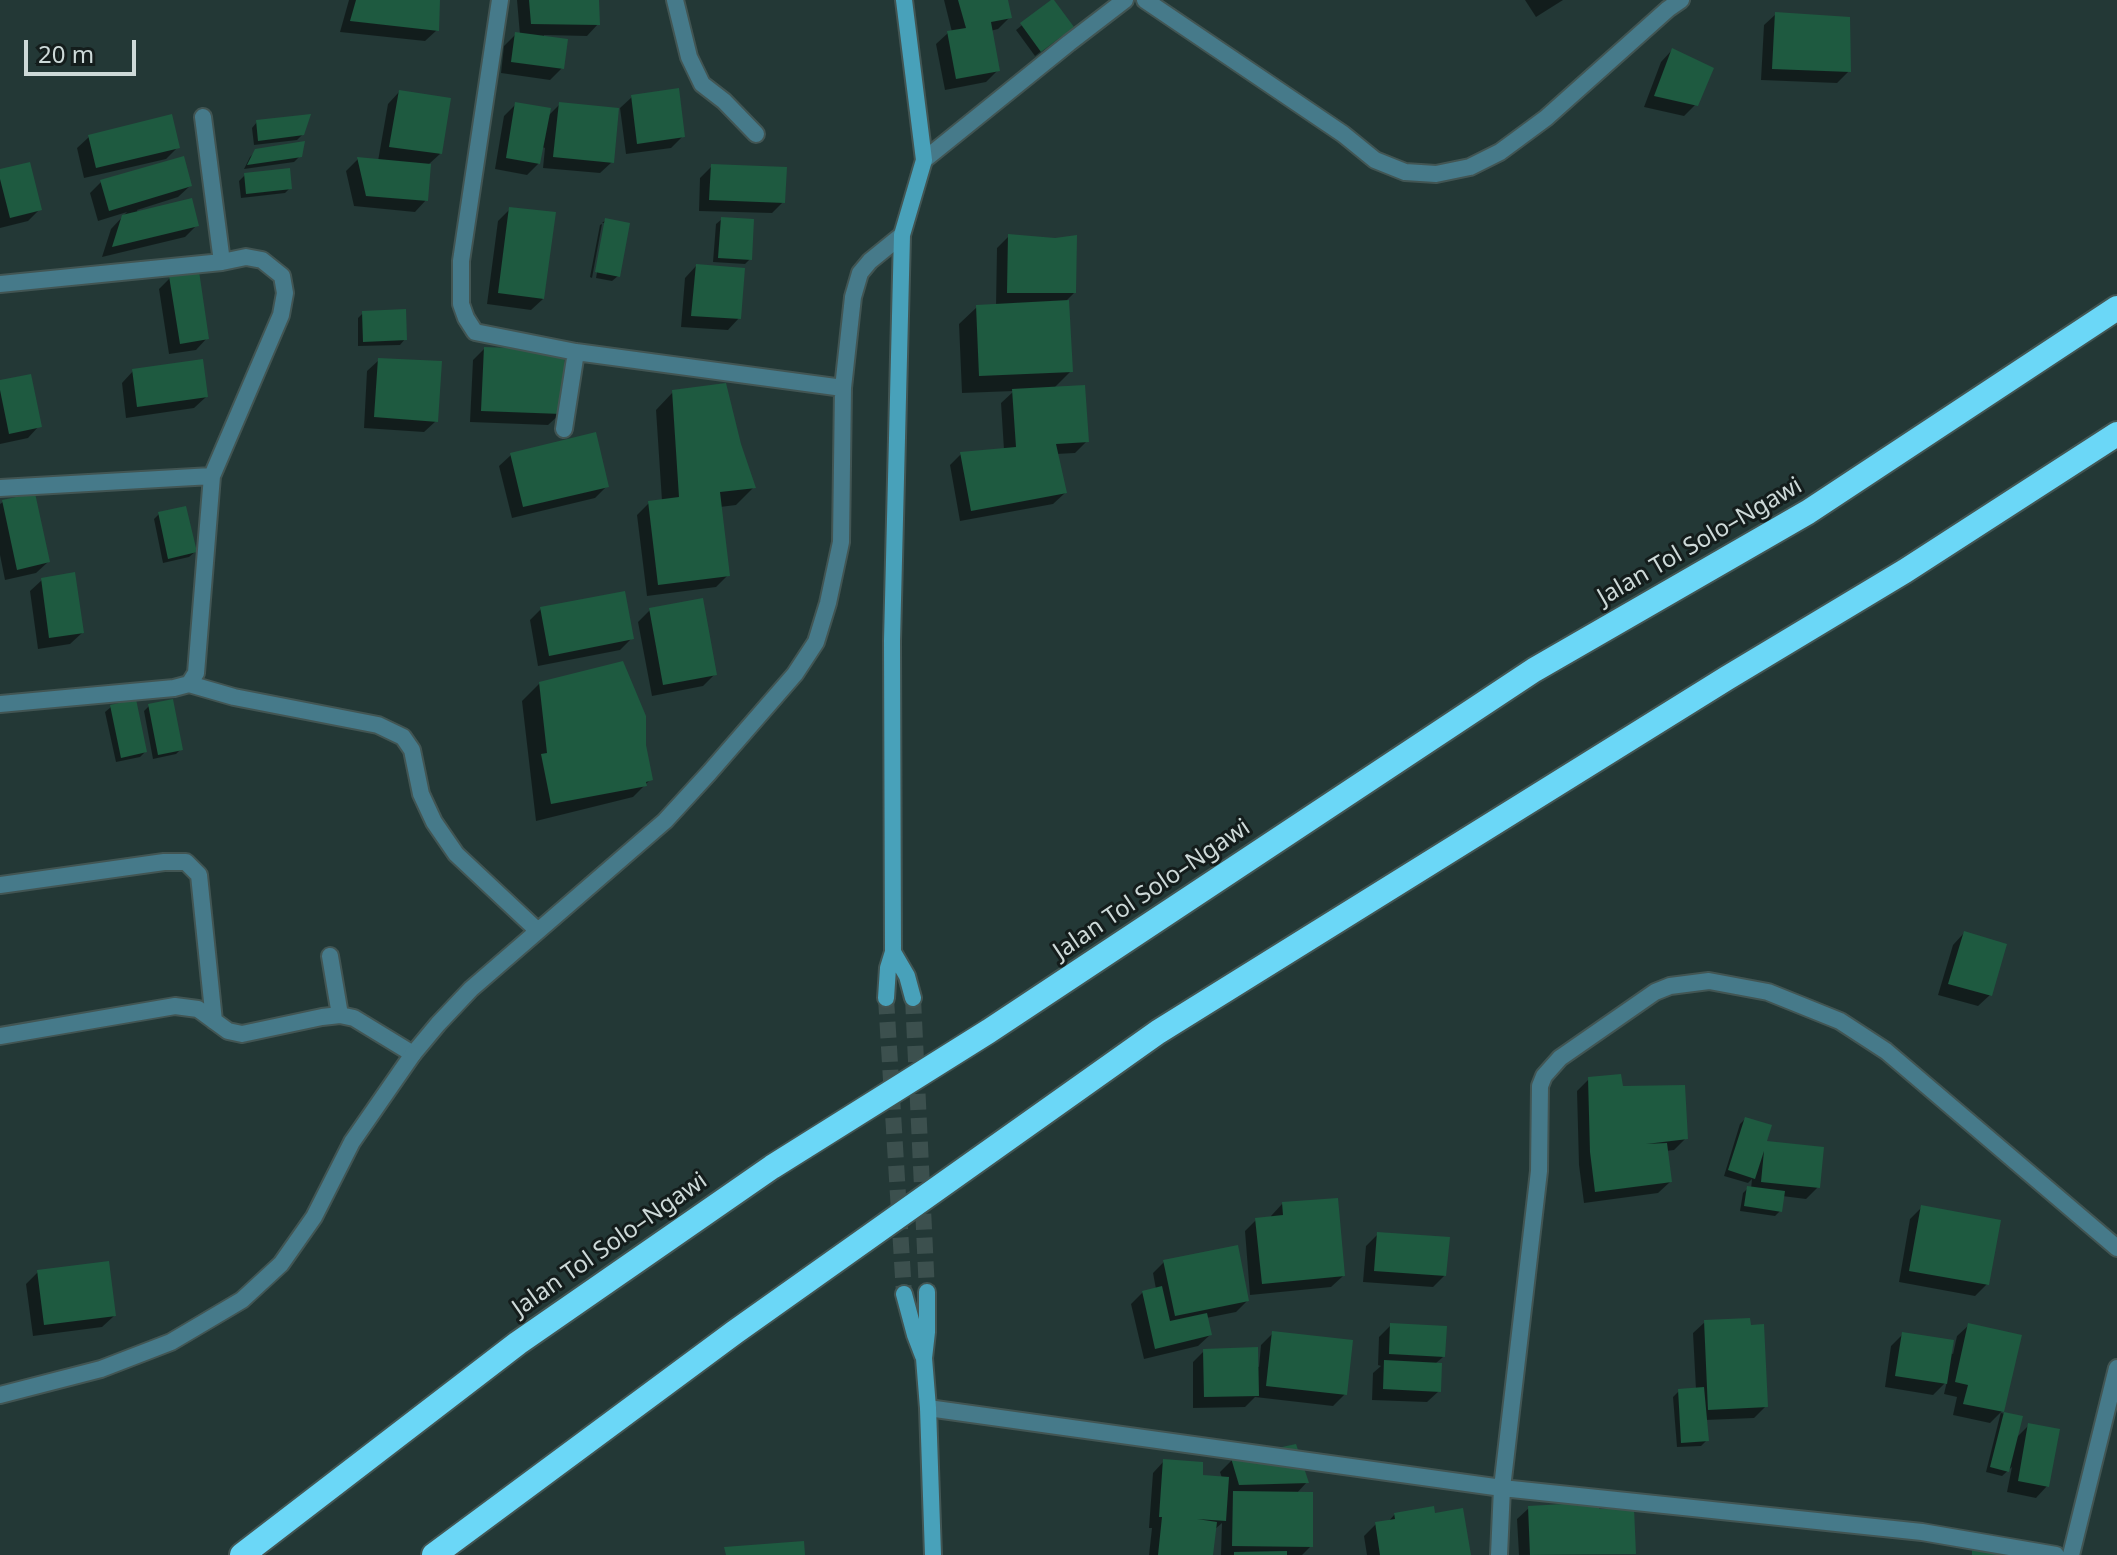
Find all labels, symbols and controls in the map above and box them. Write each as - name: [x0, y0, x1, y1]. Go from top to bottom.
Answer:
- scale bar: [28, 24, 140, 74]
- text: 20 m: [38, 37, 94, 70]
- street label: Jalan Tol Solo–Ngawi: [1593, 472, 1807, 612]
- street label: Jalan Tol Solo–Ngawi: [1048, 813, 1256, 967]
- street label: Jalan Tol Solo–Ngawi: [507, 1167, 713, 1323]

